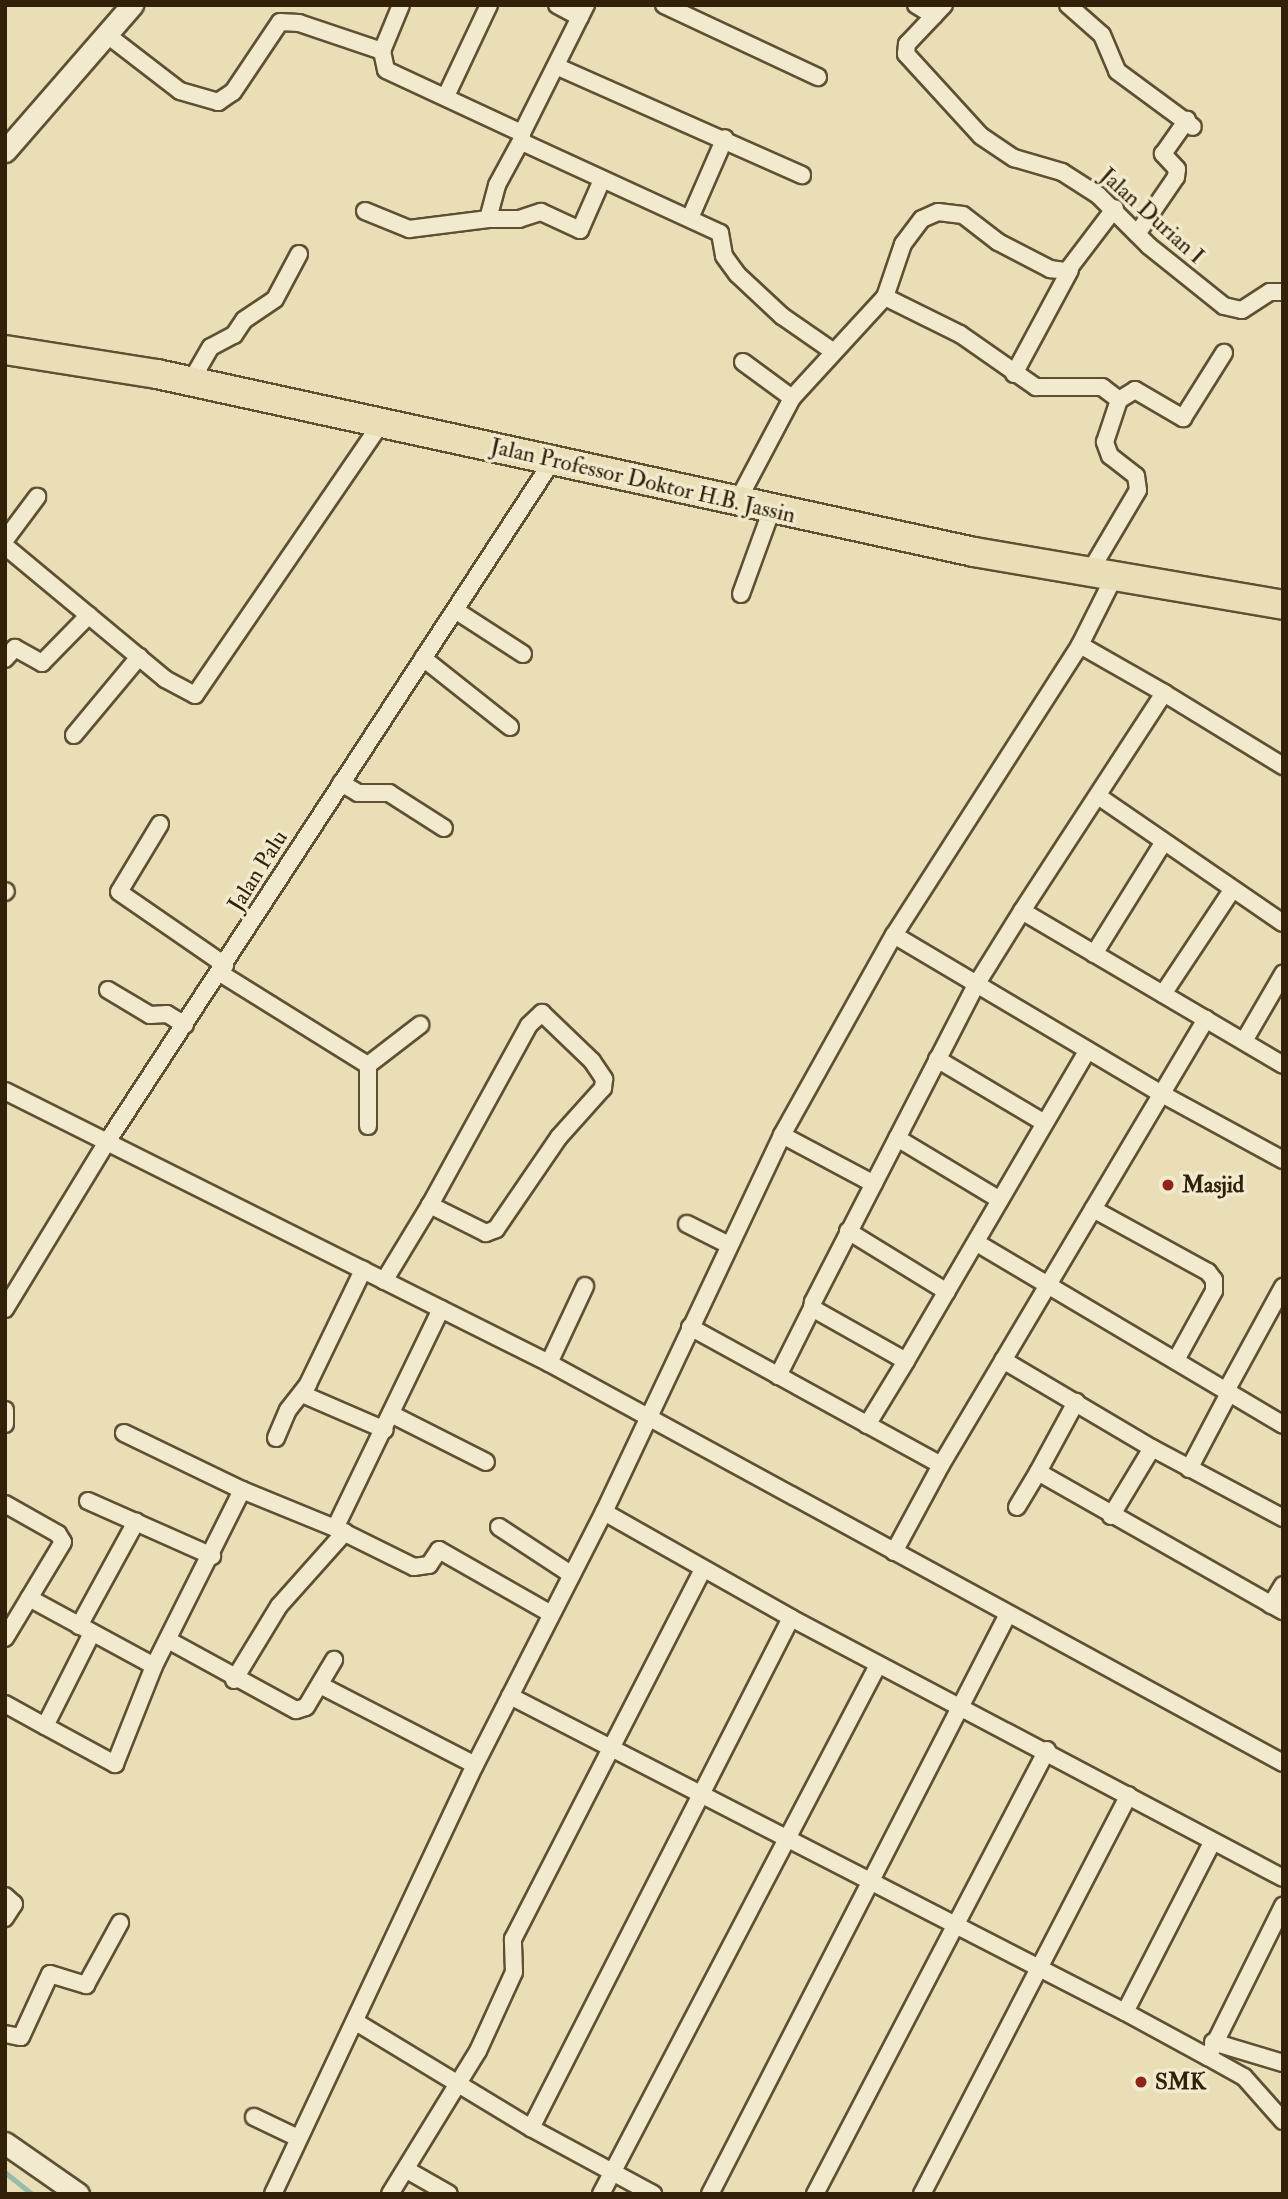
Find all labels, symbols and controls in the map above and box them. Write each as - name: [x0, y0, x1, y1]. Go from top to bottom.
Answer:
- street label: Jalan Durian I: [1094, 162, 1210, 270]
- street label: Jalan Professor Doktor H.B. Jassin: [488, 432, 798, 530]
- street label: Jalan Palu: [222, 825, 294, 917]
- place label: Masjid: [1182, 1171, 1244, 1199]
- marker: Masjid: [1160, 1177, 1176, 1193]
- place label: SMK: [1155, 2068, 1206, 2096]
- marker: SMK: [1133, 2074, 1149, 2090]

